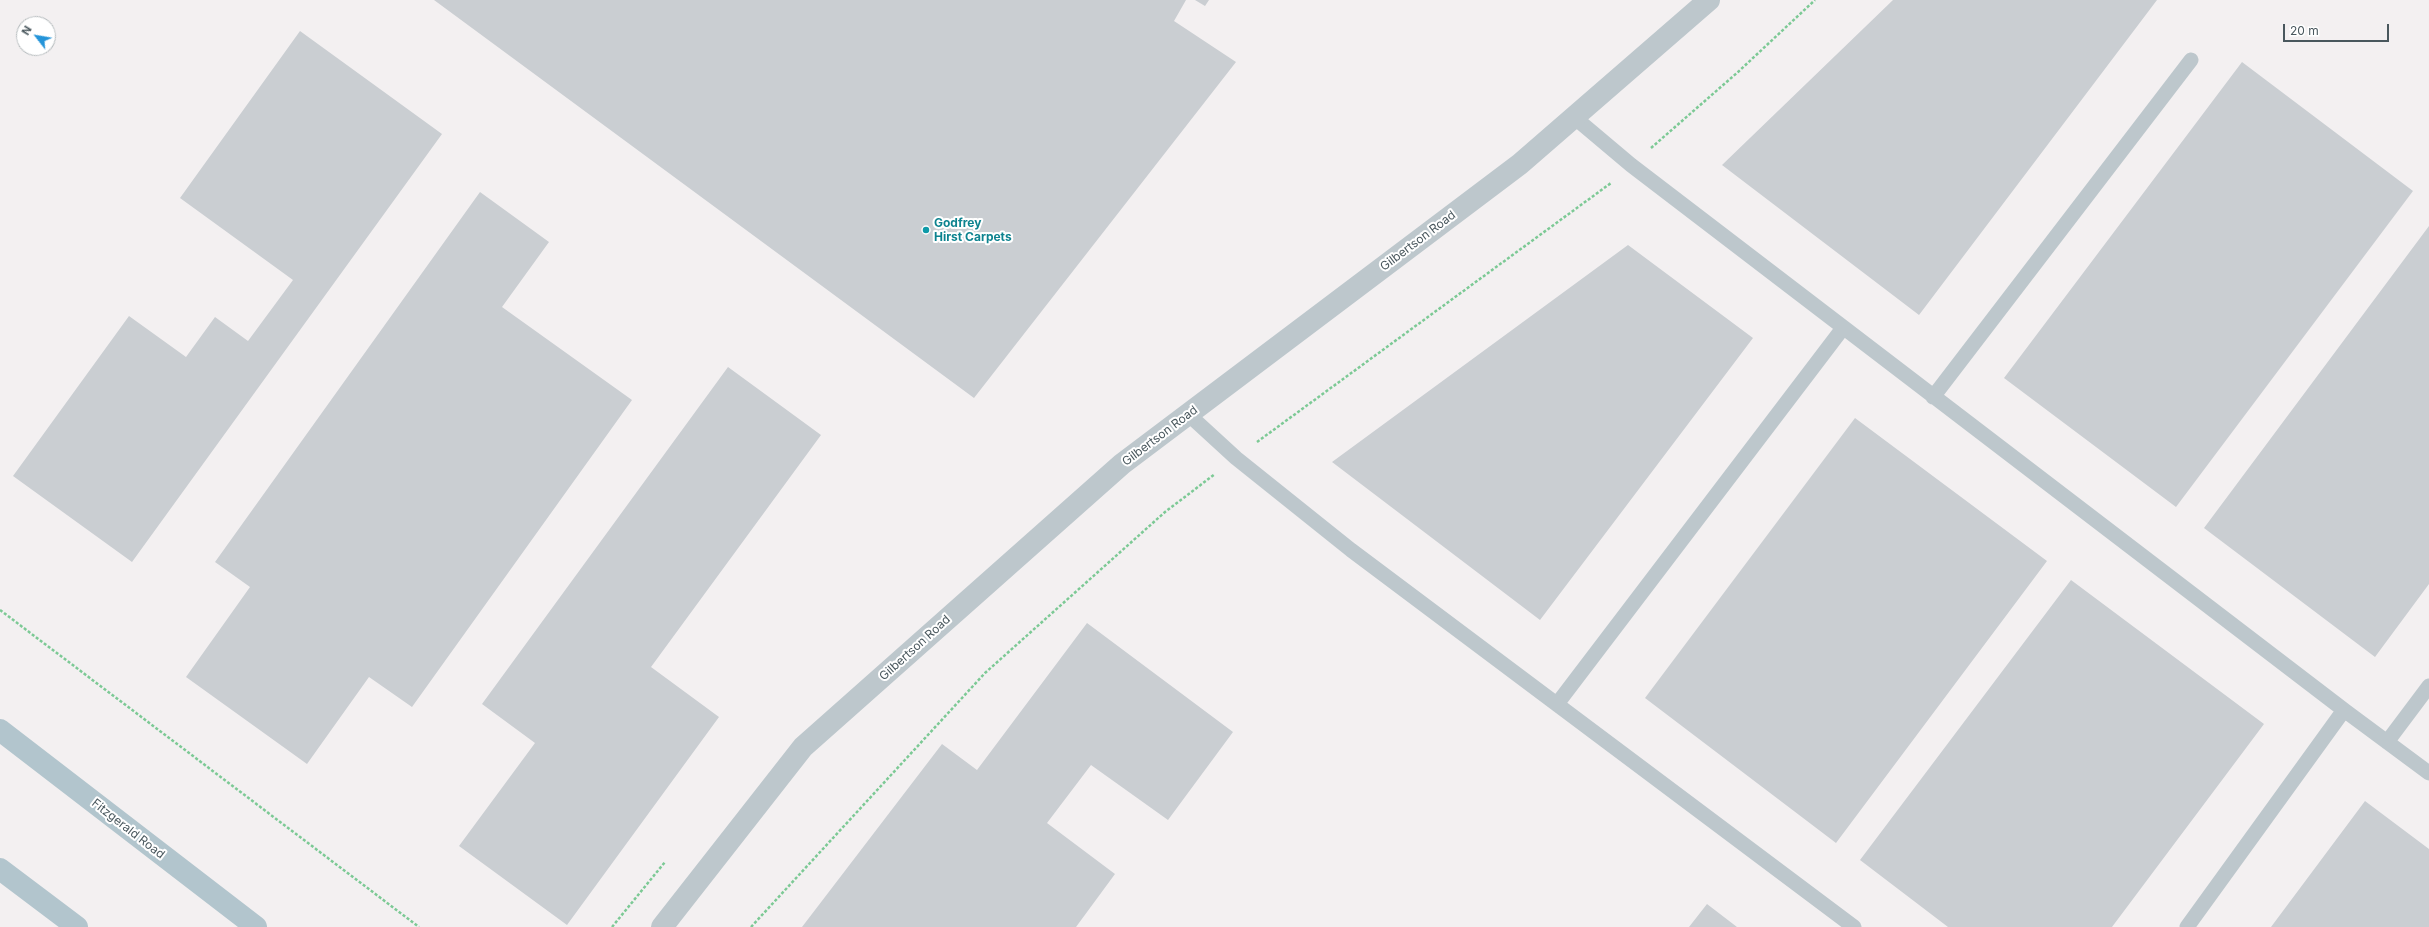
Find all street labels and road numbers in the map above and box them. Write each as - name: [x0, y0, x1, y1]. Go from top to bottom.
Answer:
- street label: Gilbertson Road: [1378, 208, 1458, 274]
- street label: Gilbertson Road: [1120, 403, 1200, 469]
- street label: Gilbertson Road: [877, 612, 953, 684]
- street label: Fitzgerald Road: [89, 796, 167, 862]

